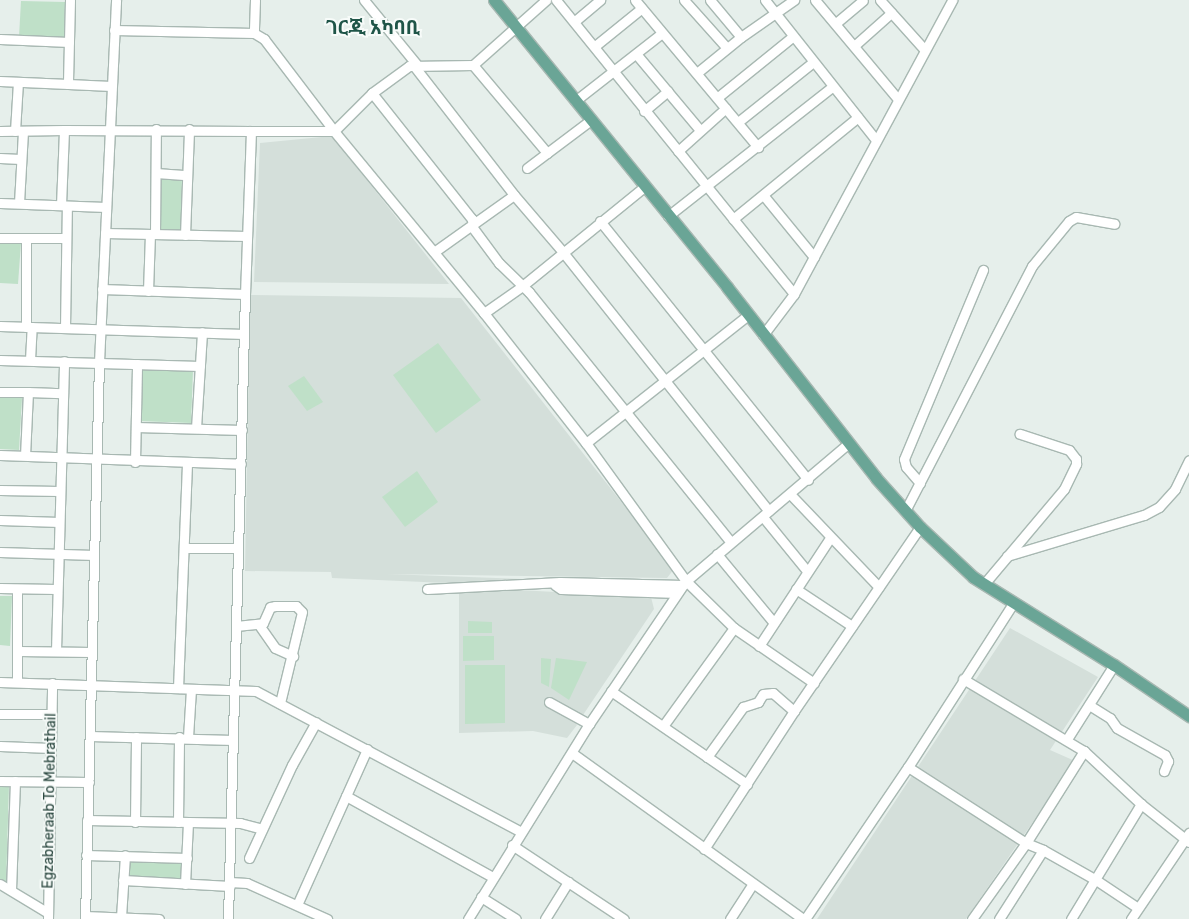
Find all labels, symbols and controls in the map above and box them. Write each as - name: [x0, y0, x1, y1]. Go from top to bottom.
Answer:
- district label: ገርጂ አካባቢ: [326, 17, 420, 39]
- street label: Egzabheraab To Mebrathail: [40, 713, 60, 889]

